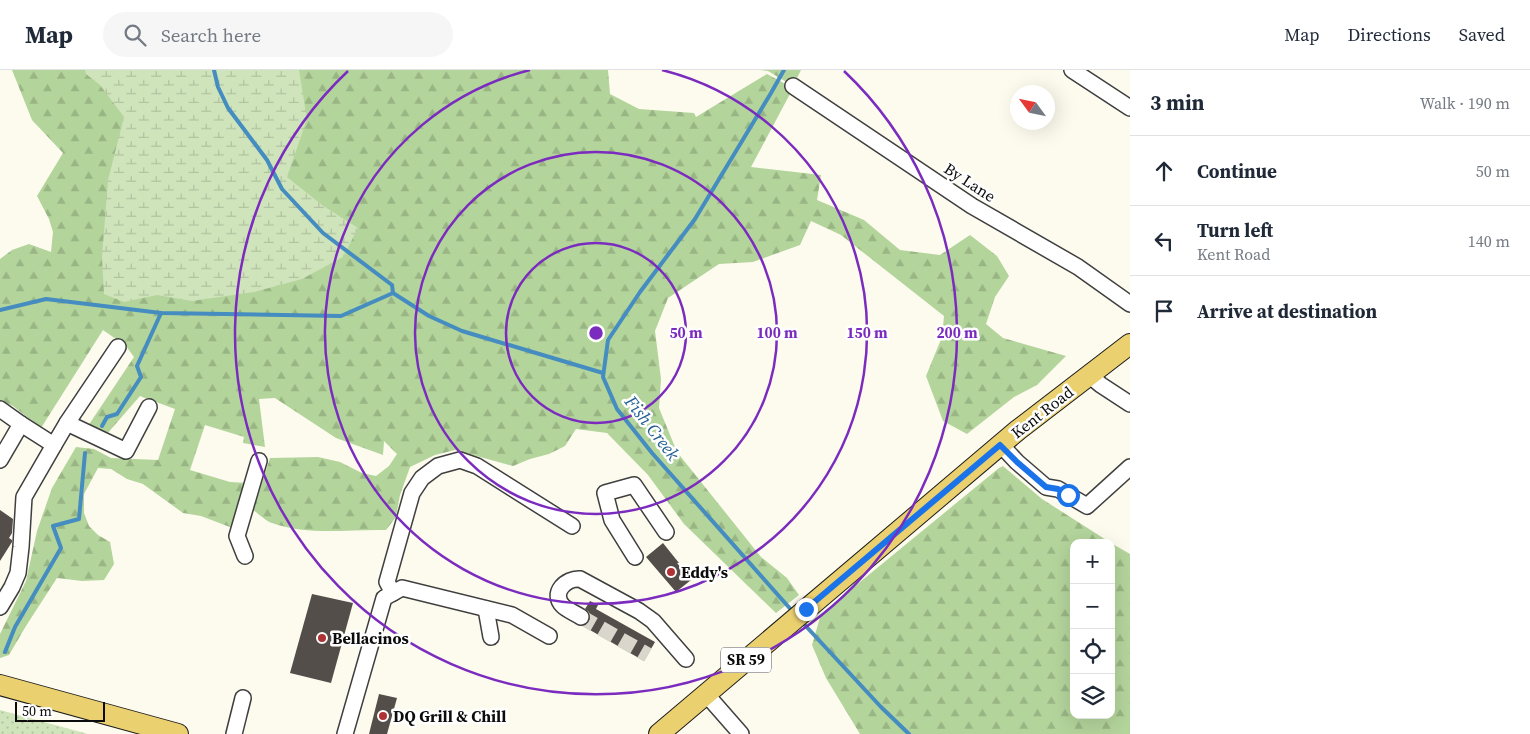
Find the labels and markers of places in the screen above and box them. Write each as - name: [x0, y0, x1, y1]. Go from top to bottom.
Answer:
- centre of rings: [587, 324, 605, 342]
- place label: Eddy's: [681, 561, 728, 583]
- marker: Eddy's: [665, 566, 677, 578]
- place label: Bellacinos: [332, 627, 409, 649]
- marker: Bellacinos: [316, 632, 328, 644]
- place label: DQ Grill & Chill: [393, 705, 506, 727]
- marker: DQ Grill & Chill: [377, 710, 389, 722]

